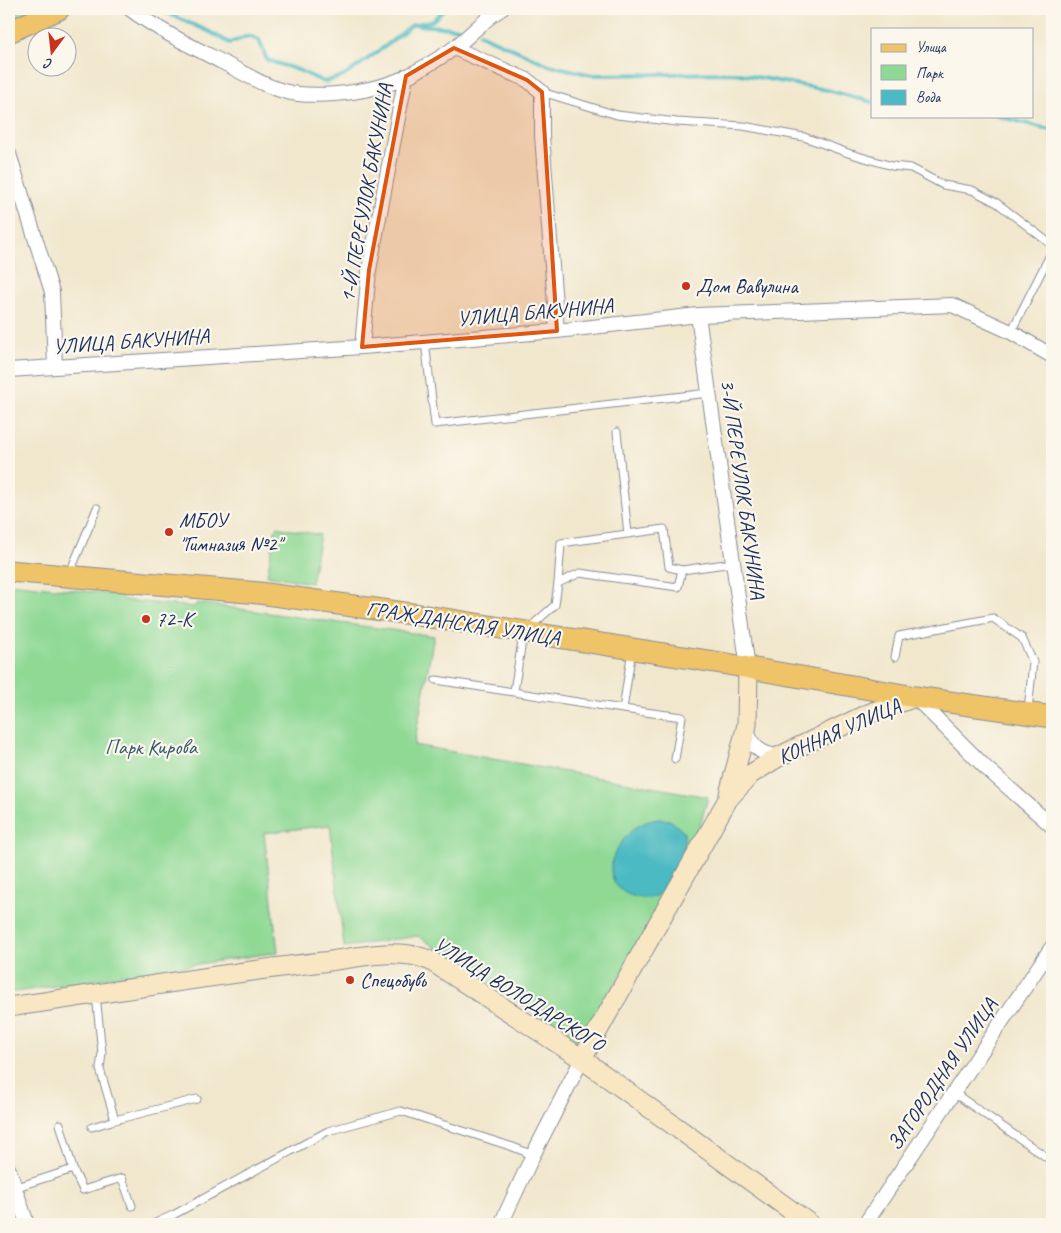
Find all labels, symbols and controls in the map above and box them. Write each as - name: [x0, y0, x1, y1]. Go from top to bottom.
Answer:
- north arrow: [28, 28, 78, 78]
- legend: [871, 28, 1034, 118]
- text: Улица: [916, 38, 947, 57]
- text: С: [41, 54, 54, 73]
- text: Парк: [916, 64, 944, 83]
- street label: 1-Й ПЕРЕУЛОК БАКУНИНА: [334, 81, 398, 304]
- text: Вода: [916, 88, 941, 107]
- place label: Дом Вавулина: [696, 273, 799, 299]
- marker: Дом Вавулина: [680, 280, 692, 292]
- street label: УЛИЦА БАКУНИНА: [456, 292, 615, 332]
- street label: УЛИЦА БАКУНИНА: [52, 322, 211, 359]
- street label: 3-Й ПЕРЕУЛОК БАКУНИНА: [715, 377, 771, 601]
- place label: МБОУ "Гимназия №2": [179, 507, 286, 557]
- marker: МБОУ "Гимназия №2": [163, 526, 175, 538]
- street label: ГРАЖДАНСКАЯ УЛИЦА: [365, 595, 563, 651]
- place label: 72-К: [156, 606, 197, 632]
- marker: 72-К: [140, 613, 152, 625]
- street label: КОННАЯ УЛИЦА: [774, 692, 905, 770]
- park label: Парк Кирова: [105, 734, 199, 760]
- street label: УЛИЦА ВОЛОДАРСКОГО: [429, 931, 611, 1058]
- place label: Спецобувь: [360, 967, 427, 993]
- marker: Спецобувь: [344, 974, 356, 986]
- street label: ЗАГОРОДНАЯ УЛИЦА: [881, 993, 1003, 1155]

